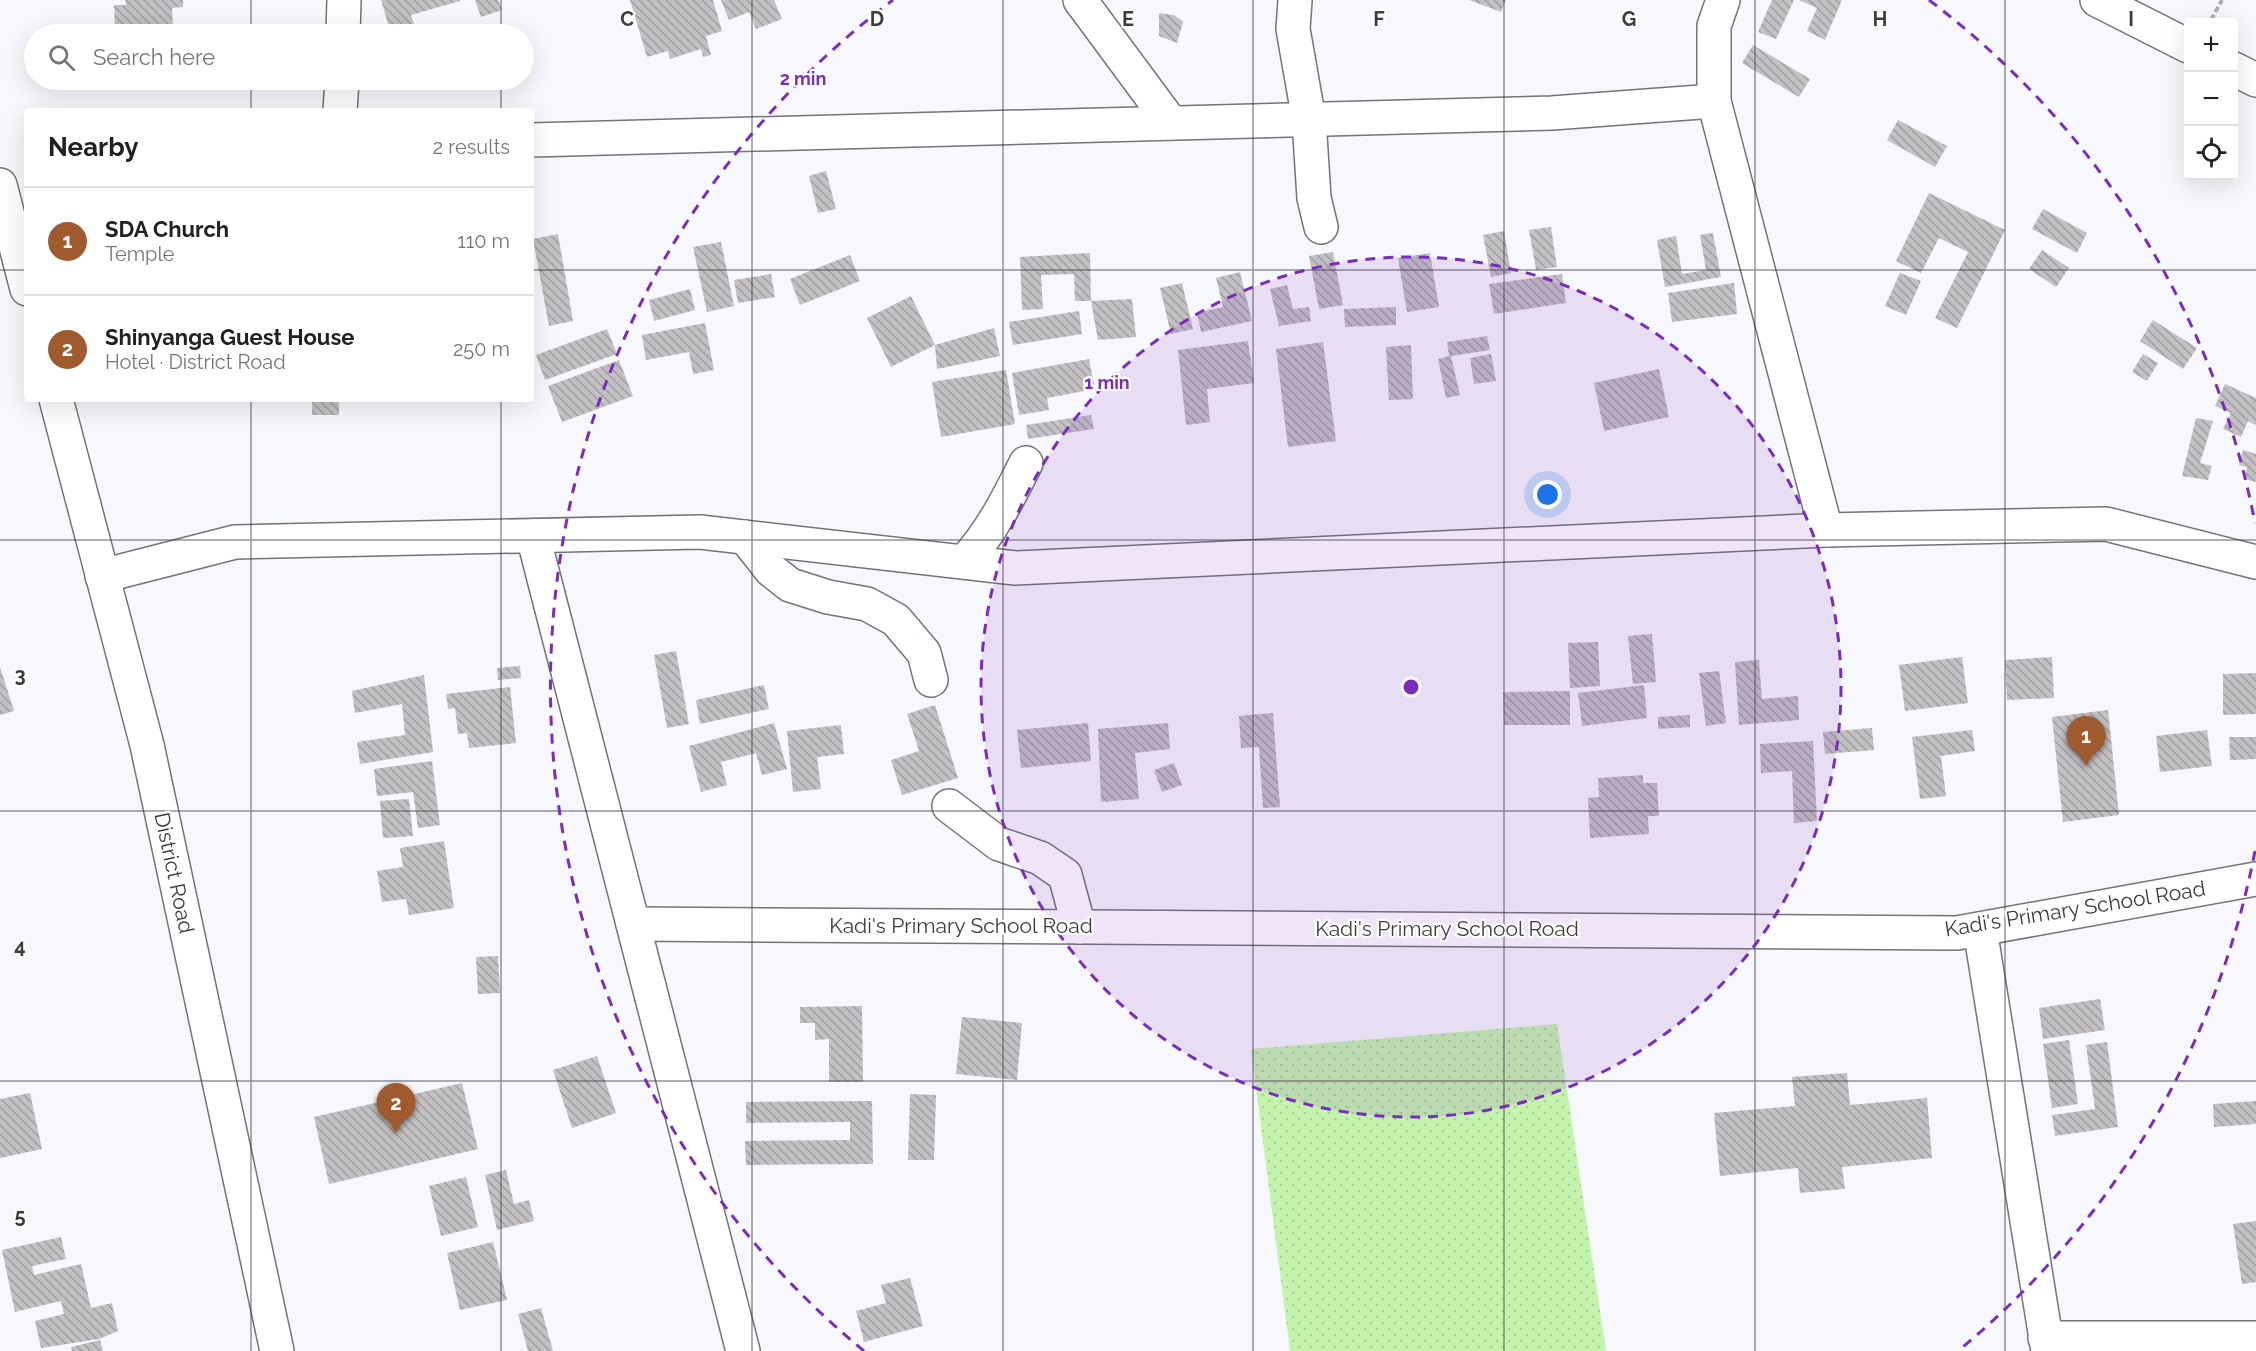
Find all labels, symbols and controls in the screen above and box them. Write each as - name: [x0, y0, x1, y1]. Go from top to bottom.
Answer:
- text: C: [620, 7, 634, 31]
- text: D: [870, 7, 884, 31]
- text: E: [1122, 7, 1134, 31]
- text: F: [1373, 7, 1385, 31]
- text: G: [1622, 7, 1636, 31]
- text: H: [1873, 7, 1887, 31]
- text: I: [2128, 7, 2134, 31]
- map controls: [2184, 18, 2238, 180]
- button: +: [2184, 18, 2238, 72]
- search box: [24, 24, 534, 90]
- icon: search: [45, 41, 78, 74]
- text: Search here: [93, 44, 215, 70]
- text: 2 min: [780, 68, 826, 89]
- button: −: [2184, 72, 2238, 126]
- button: locate: [2184, 126, 2238, 180]
- text: Nearby: [48, 132, 138, 162]
- text: 2 results: [433, 135, 510, 159]
- text: SDA Church: [105, 216, 229, 242]
- text: 1: [63, 229, 72, 253]
- text: 110 m: [457, 229, 510, 253]
- text: Temple: [105, 242, 175, 266]
- text: Shinyanga Guest House: [105, 324, 354, 350]
- text: 2: [62, 337, 73, 361]
- text: 250 m: [453, 337, 510, 361]
- text: Hotel · District Road: [105, 350, 286, 374]
- text: 1 min: [1084, 372, 1130, 393]
- your location: [1533, 480, 1562, 509]
- text: 3: [14, 663, 26, 687]
- centre of rings: [1401, 677, 1421, 697]
- pin: 1: [2066, 716, 2106, 766]
- street label: District Road: [149, 810, 200, 936]
- street label: Kadi's Primary School Road: [1943, 876, 2207, 941]
- street label: Kadi's Primary School Road: [829, 913, 1093, 938]
- street label: Kadi's Primary School Road: [1315, 916, 1579, 941]
- text: 4: [14, 934, 26, 958]
- pin: 2: [376, 1084, 416, 1133]
- text: 5: [14, 1204, 26, 1228]

